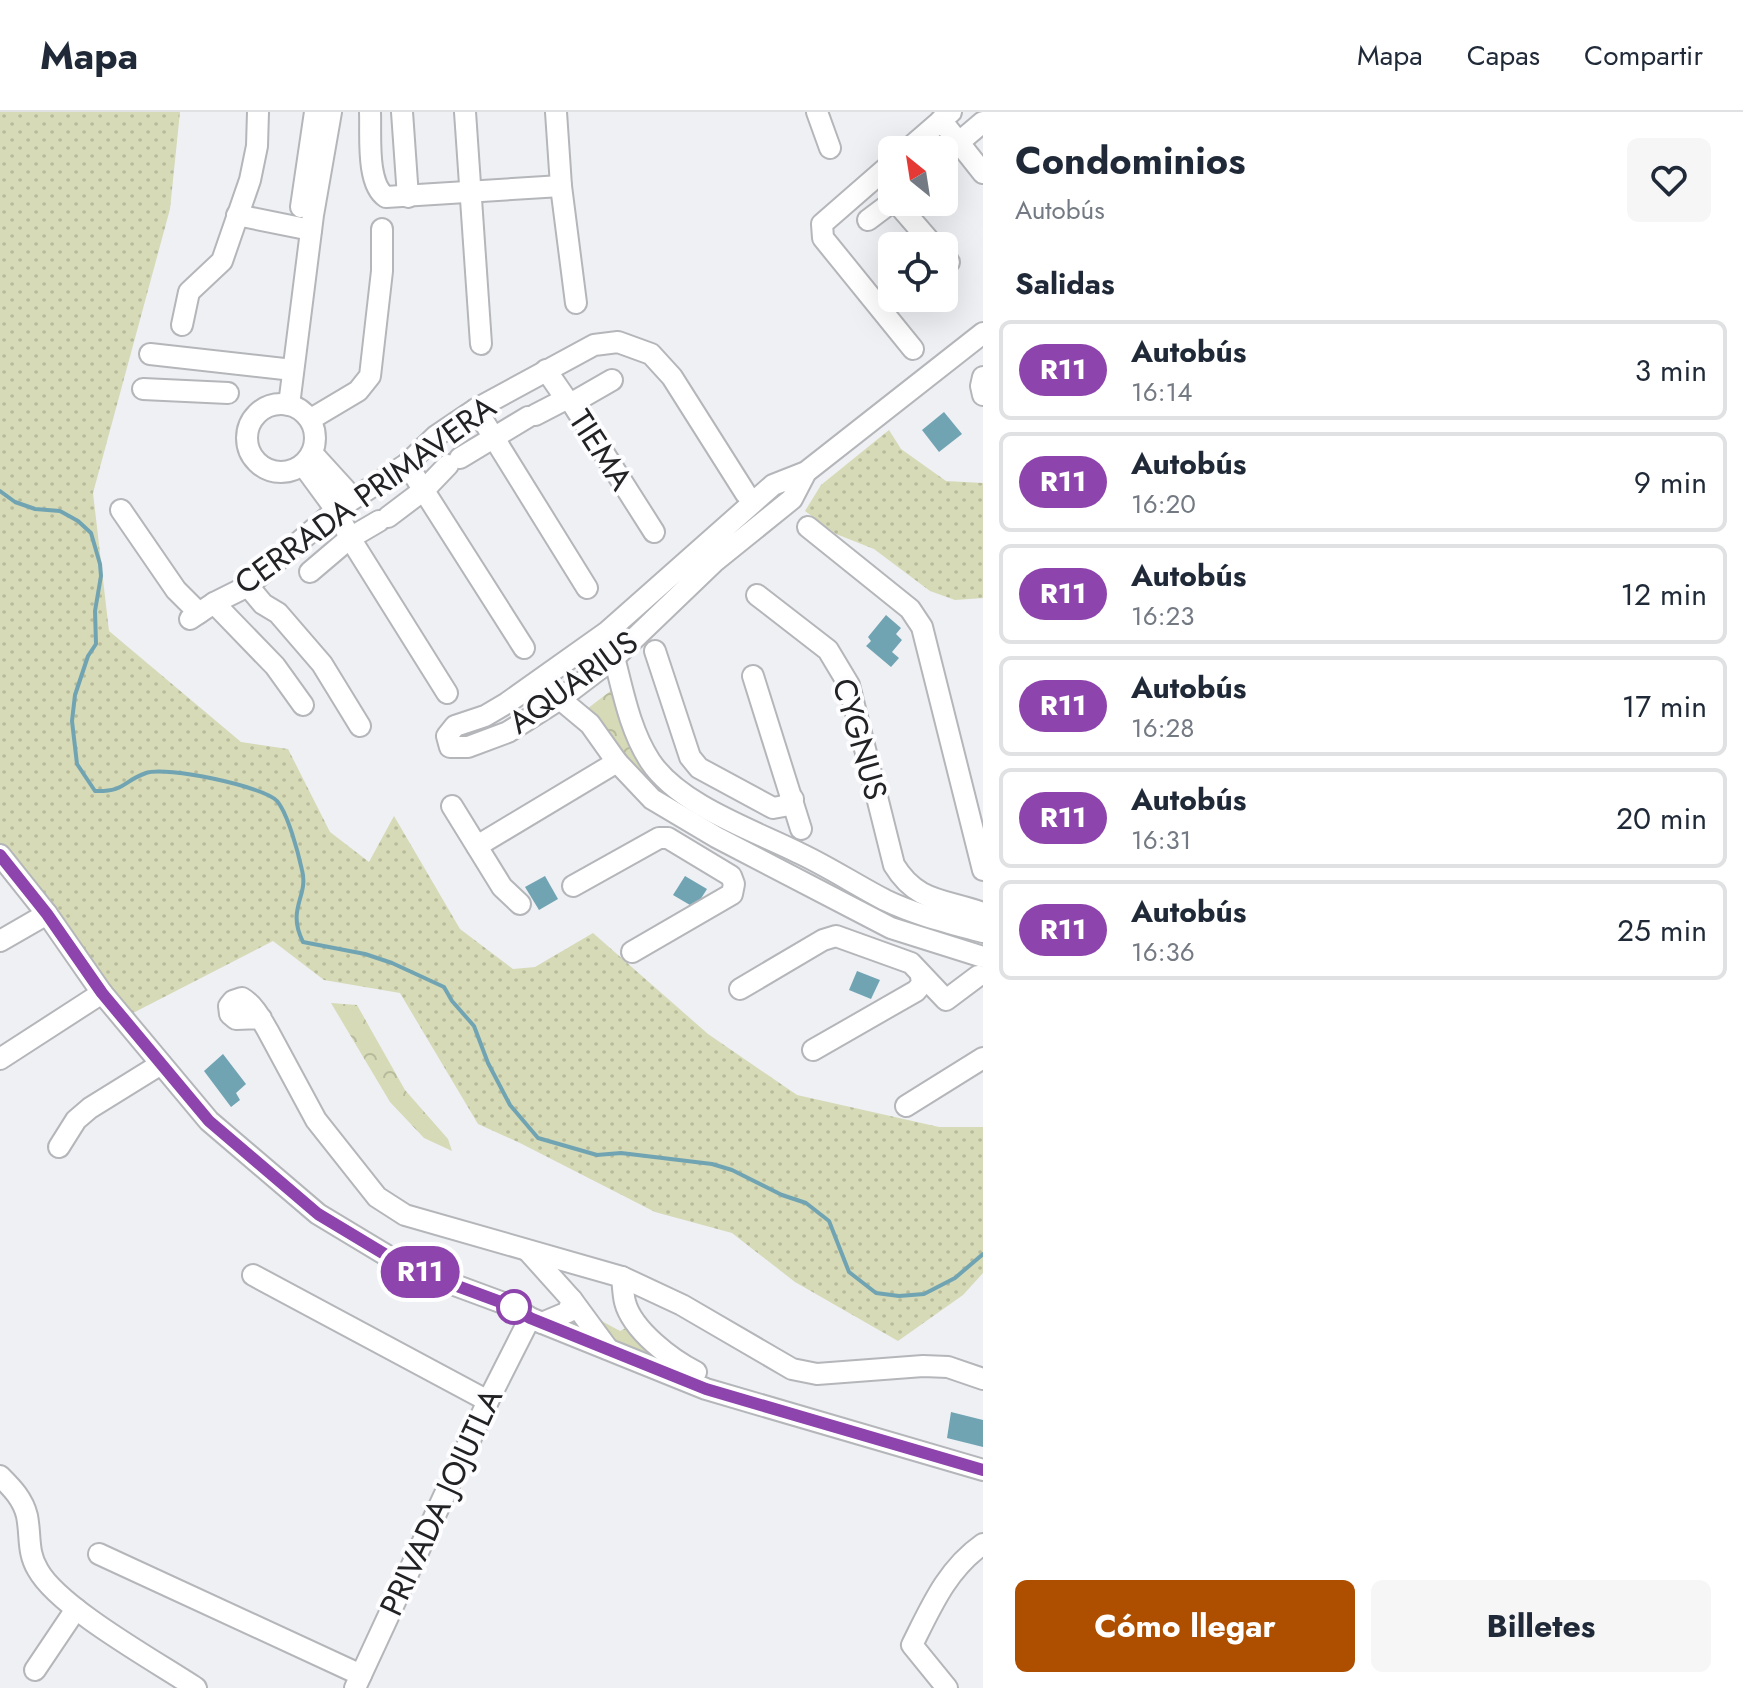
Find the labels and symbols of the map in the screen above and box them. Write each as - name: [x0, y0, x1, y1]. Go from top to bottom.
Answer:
- north arrow: [878, 136, 958, 216]
- street label: CERRADA PRIMAVERA: [225, 384, 505, 606]
- street label: TIEMA: [558, 401, 644, 499]
- street label: AQUARIUS: [499, 619, 647, 745]
- street label: CYGNUS: [821, 673, 899, 805]
- line badge: R11: [374, 1246, 466, 1298]
- unlabelled marker: [497, 1290, 531, 1324]
- street label: PRIVADA JOJUTLA: [368, 1381, 514, 1623]

